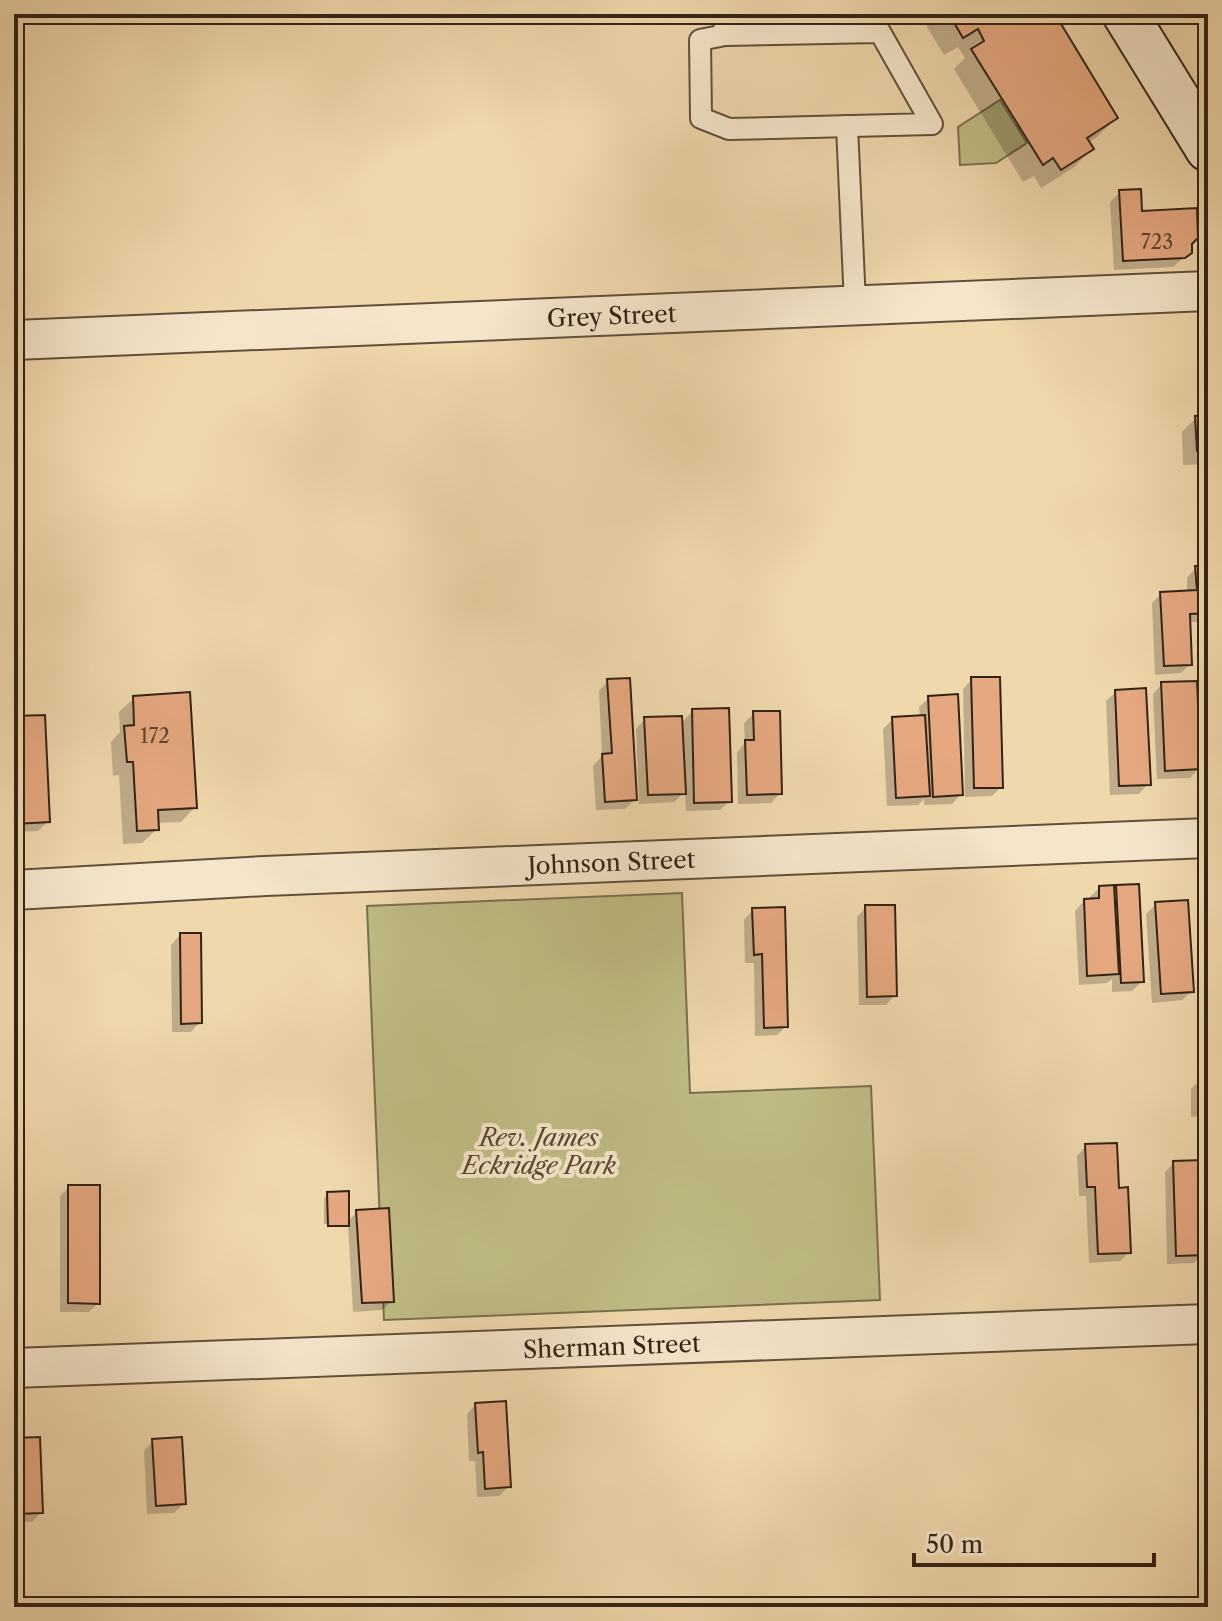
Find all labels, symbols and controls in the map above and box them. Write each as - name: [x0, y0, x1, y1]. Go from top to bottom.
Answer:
- house number: 723: [1141, 230, 1173, 254]
- street label: Grey Street: [546, 298, 677, 333]
- house number: 172: [140, 724, 170, 748]
- street label: Johnson Street: [523, 844, 696, 880]
- park label: Rev. James Eckridge Park: [460, 1123, 616, 1180]
- street label: Sherman Street: [522, 1328, 701, 1364]
- scale bar: [914, 1517, 1154, 1567]
- text: 50 m: [926, 1530, 983, 1559]

